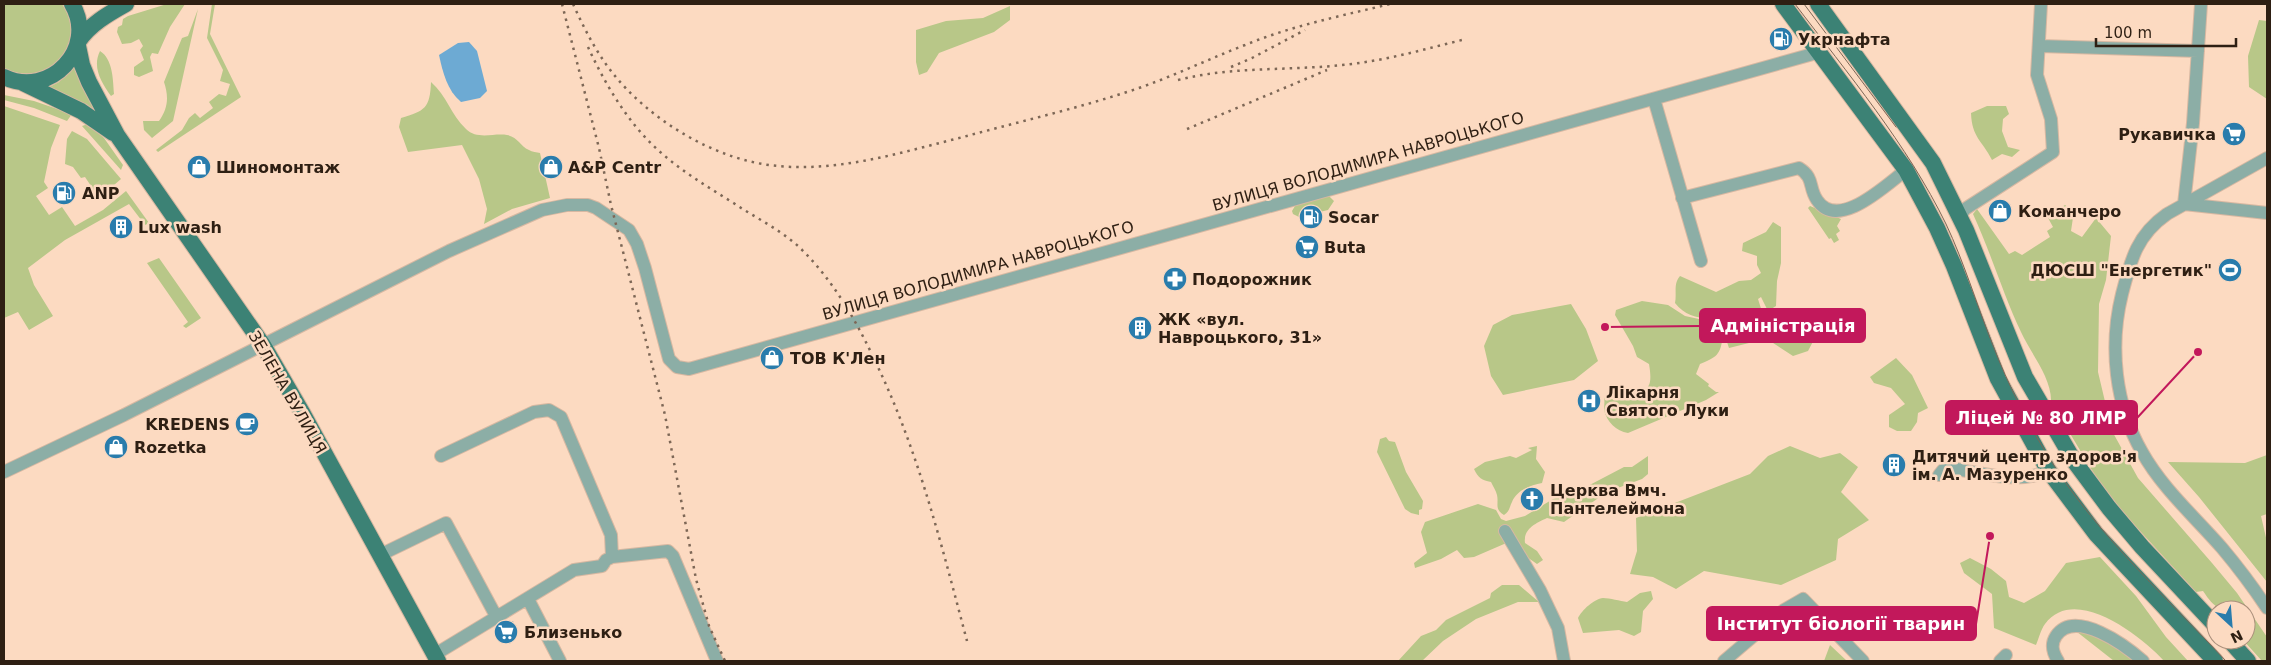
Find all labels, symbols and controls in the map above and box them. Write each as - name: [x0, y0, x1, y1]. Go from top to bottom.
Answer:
- scale bar: [2096, 15, 2236, 47]
- text: 100 m: [2104, 24, 2152, 42]
- fuel station icon: Укрнафта: [1768, 26, 1794, 52]
- place label: Укрнафта: [1798, 30, 1890, 49]
- street label: ВУЛИЦЯ ВОЛОДИМИРА НАВРОЦЬКОГО: [1210, 108, 1526, 215]
- supermarket icon: Рукавичка: [2221, 121, 2247, 147]
- place label: Рукавичка: [2118, 125, 2216, 144]
- shop icon: Шиномонтаж: [186, 154, 212, 180]
- shop icon: A&P Centr: [538, 154, 564, 180]
- place label: Шиномонтаж: [216, 158, 340, 177]
- place label: A&P Centr: [568, 158, 661, 177]
- fuel station icon: ANP: [51, 180, 77, 206]
- place label: ANP: [82, 184, 120, 203]
- shop icon: Команчеро: [1987, 198, 2013, 224]
- place label: Команчеро: [2018, 202, 2121, 221]
- fuel station icon: Socar: [1298, 204, 1324, 230]
- place label: Socar: [1328, 208, 1379, 227]
- building icon: Lux wash: [108, 214, 134, 240]
- street label: ВУЛИЦЯ ВОЛОДИМИРА НАВРОЦЬКОГО: [820, 217, 1136, 324]
- place label: Lux wash: [138, 218, 222, 237]
- supermarket icon: Buta: [1294, 234, 1320, 260]
- place label: Buta: [1324, 238, 1366, 257]
- sports icon: ДЮСШ "Енергетик": [2217, 257, 2243, 283]
- place label: ДЮСШ "Енергетик": [2030, 261, 2212, 280]
- pharmacy icon: Подорожник: [1162, 266, 1188, 292]
- place label: Подорожник: [1192, 270, 1312, 289]
- callout: Адміністрація: [1700, 309, 1865, 342]
- place label: ЖК «вул. Навроцького, 31»: [1158, 310, 1322, 347]
- building icon: ЖК «вул. Навроцького, 31»: [1127, 315, 1153, 341]
- text: Адміністрація: [1710, 315, 1856, 336]
- street label: ЗЕЛЕНА ВУЛИЦЯ: [245, 327, 331, 457]
- shop icon: ТОВ К'Лен: [759, 345, 785, 371]
- place label: ТОВ К'Лен: [790, 349, 885, 368]
- place label: Лікарня Святого Луки: [1606, 383, 1729, 420]
- hospital icon: Лікарня Святого Луки: [1576, 388, 1602, 414]
- callout: Ліцей № 80 ЛМР: [1946, 401, 2137, 434]
- text: Ліцей № 80 ЛМР: [1956, 407, 2126, 428]
- cafe icon: KREDENS: [234, 411, 260, 437]
- place label: KREDENS: [145, 415, 230, 434]
- shop icon: Rozetka: [103, 434, 129, 460]
- place label: Rozetka: [134, 438, 207, 457]
- place label: Дитячий центр здоров'я ім. А. Мазуренко: [1912, 447, 2137, 484]
- building icon: Дитячий центр здоров'я ім. А. Мазуренко: [1881, 452, 1907, 478]
- place label: Церква Вмч. Пантелеймона: [1550, 481, 1685, 518]
- church icon: Церква Вмч. Пантелеймона: [1519, 486, 1545, 512]
- north arrow: [2206, 600, 2256, 650]
- callout: Інститут біології тварин: [1707, 607, 1976, 640]
- text: Інститут біології тварин: [1717, 613, 1965, 634]
- supermarket icon: Близенько: [493, 619, 519, 645]
- place label: Близенько: [524, 623, 622, 642]
- text: N: [2228, 627, 2245, 646]

